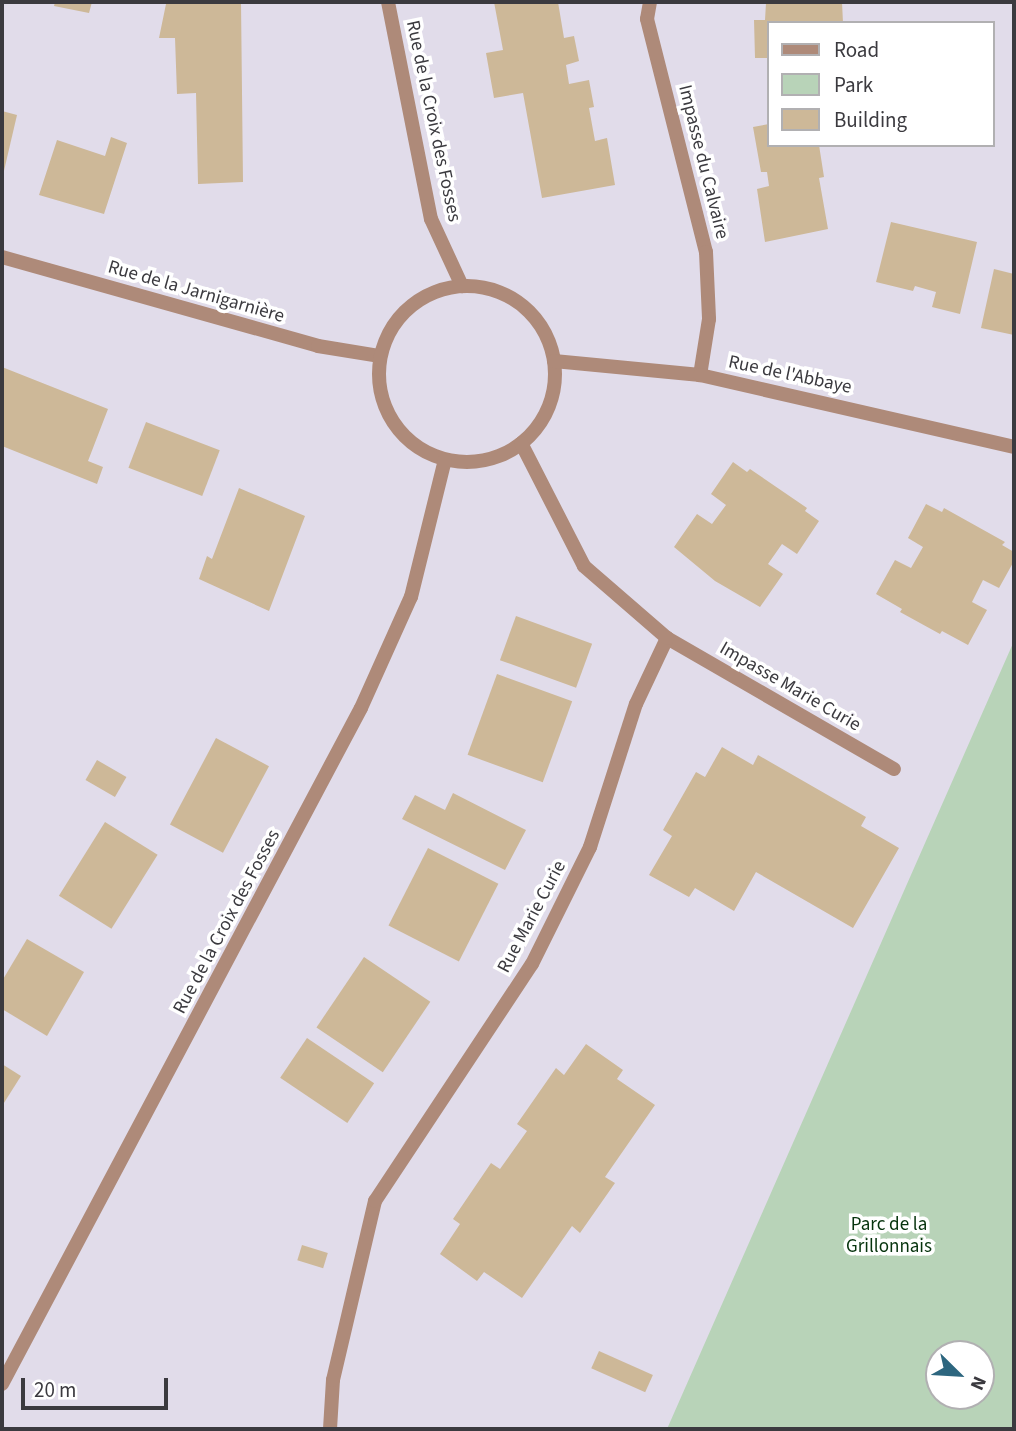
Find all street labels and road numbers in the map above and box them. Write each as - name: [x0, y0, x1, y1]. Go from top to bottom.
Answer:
- street label: Rue de la Croix des Fosses: [401, 18, 465, 224]
- street label: Impasse du Calvaire: [673, 82, 733, 242]
- street label: Rue de la Jarnigarnière: [105, 256, 287, 328]
- street label: Rue de l'Abbaye: [726, 351, 854, 399]
- street label: Impasse Marie Curie: [715, 637, 865, 737]
- street label: Rue de la Croix des Fosses: [169, 826, 285, 1018]
- street label: Rue Marie Curie: [493, 857, 571, 977]

